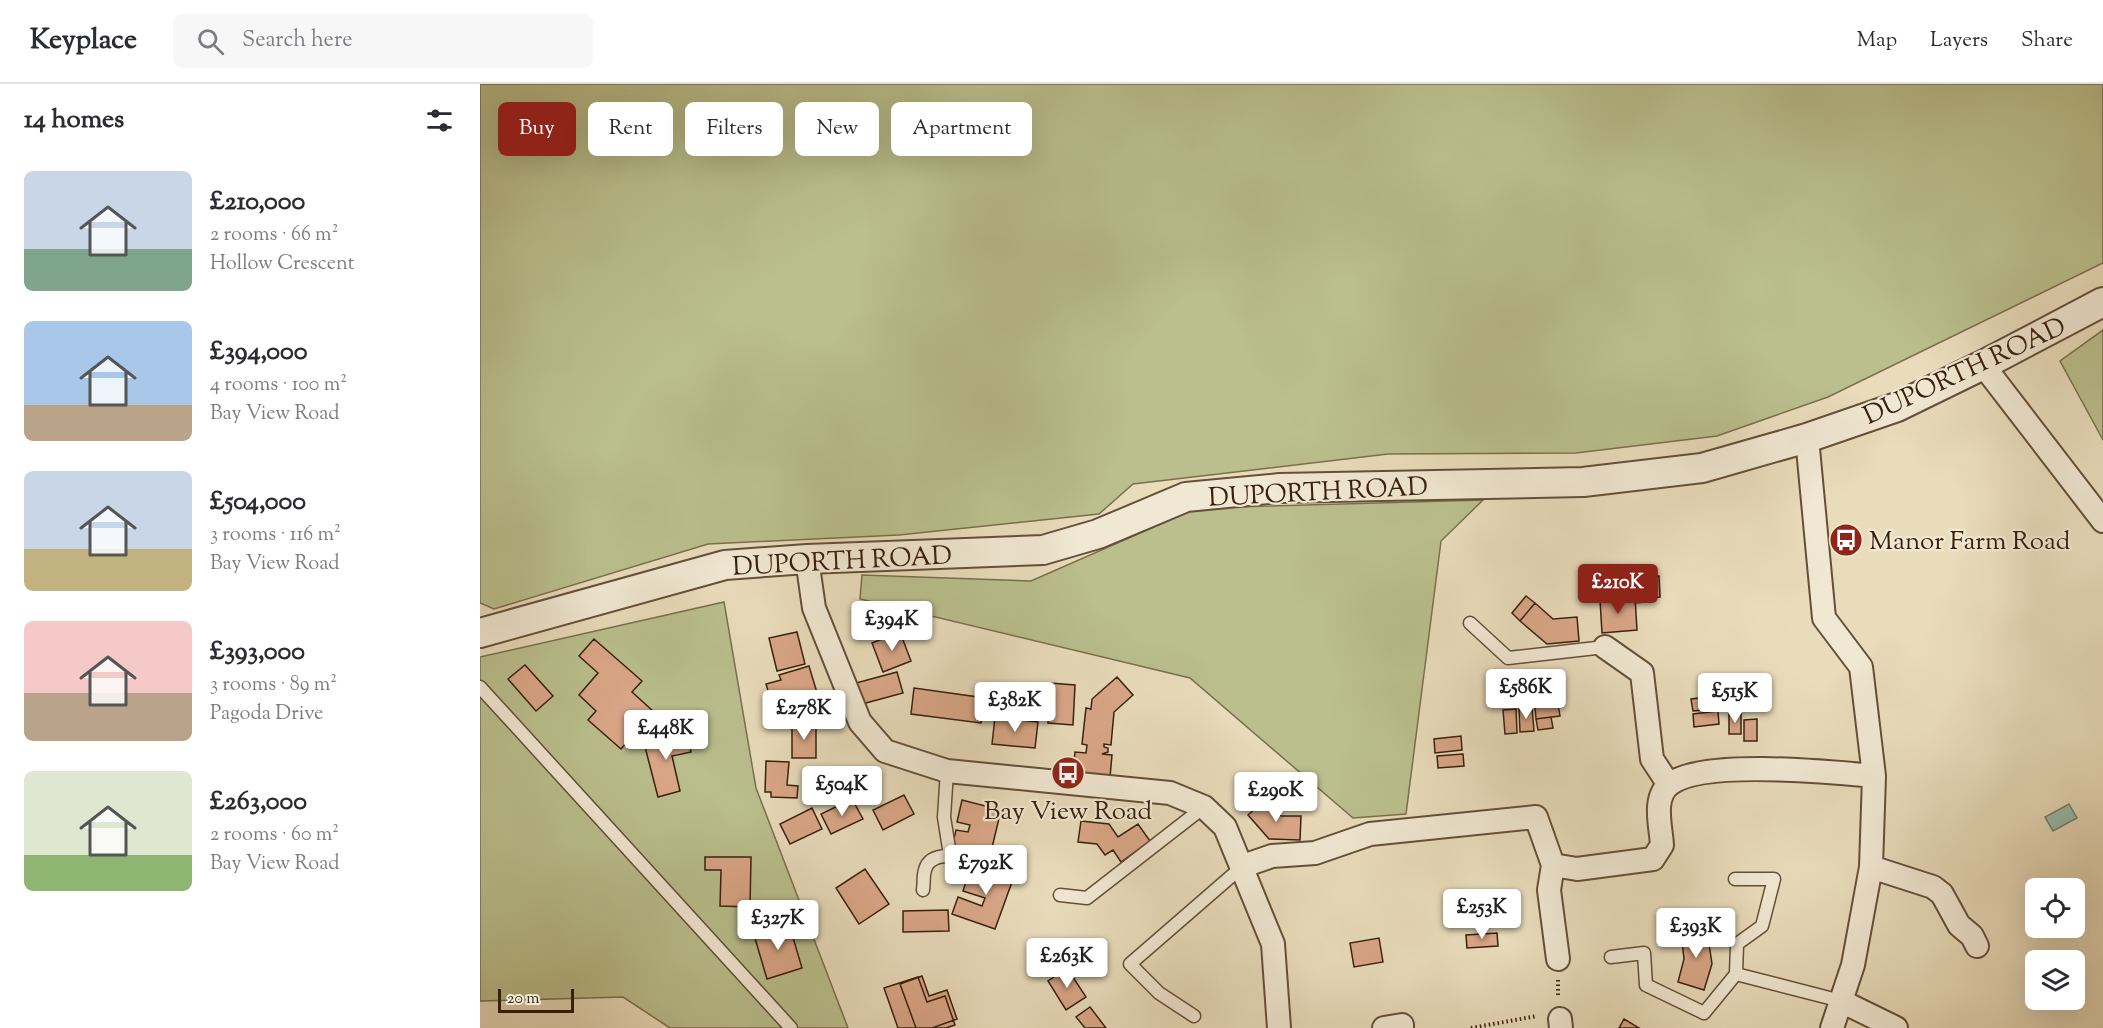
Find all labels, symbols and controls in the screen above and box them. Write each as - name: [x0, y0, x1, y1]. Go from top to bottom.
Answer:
- search box: [173, 14, 593, 68]
- text: Keyplace: [30, 21, 137, 61]
- icon: search: [194, 25, 227, 58]
- text: Search here: [242, 25, 352, 57]
- text: Map: [1857, 26, 1897, 56]
- text: Layers: [1930, 26, 1988, 56]
- text: Share: [2021, 26, 2073, 56]
- text: 14 homes: [24, 102, 124, 139]
- chip: Buy: [498, 102, 576, 156]
- chip: Rent: [588, 102, 673, 156]
- chip: Filters: [685, 102, 783, 156]
- chip: New: [795, 102, 879, 156]
- chip: Apartment: [891, 102, 1032, 156]
- icon: filters: [423, 104, 456, 137]
- text: £210,000: [210, 184, 305, 221]
- icon: home: [72, 195, 144, 267]
- text: 2 rooms · 66 m²: [210, 221, 338, 250]
- text: Hollow Crescent: [210, 250, 355, 279]
- street label: DUPORTH ROAD: [1858, 309, 2073, 436]
- text: £394,000: [210, 334, 308, 371]
- icon: home: [72, 345, 144, 417]
- text: 4 rooms · 100 m²: [210, 371, 347, 400]
- text: Bay View Road: [210, 400, 340, 429]
- street label: DUPORTH ROAD: [1207, 469, 1429, 518]
- text: £504,000: [210, 484, 306, 521]
- icon: home: [72, 495, 144, 567]
- text: 3 rooms · 116 m²: [210, 521, 341, 550]
- bus stop icon: Manor Farm Road: [1828, 522, 1864, 558]
- place label: Manor Farm Road: [1869, 524, 2071, 561]
- street label: DUPORTH ROAD: [731, 538, 953, 587]
- text: Bay View Road: [210, 550, 340, 579]
- pin: £210K: [1576, 564, 1660, 615]
- text: £210K: [1592, 569, 1644, 598]
- pin: £394K: [850, 601, 934, 652]
- text: £394K: [865, 606, 919, 635]
- text: £393,000: [210, 634, 305, 671]
- icon: home: [72, 645, 144, 717]
- pin: £586K: [1484, 669, 1568, 720]
- text: 3 rooms · 89 m²: [210, 671, 337, 700]
- pin: £515K: [1693, 673, 1777, 724]
- text: £586K: [1500, 674, 1552, 703]
- text: £515K: [1712, 678, 1758, 707]
- pin: £382K: [973, 682, 1057, 733]
- text: £382K: [989, 687, 1041, 716]
- pin: £278K: [762, 690, 846, 741]
- text: £278K: [777, 695, 832, 724]
- text: Pagoda Drive: [210, 700, 323, 729]
- pin: £448K: [624, 710, 708, 761]
- text: £448K: [638, 715, 694, 744]
- bus stop icon: Bay View Road: [1050, 755, 1086, 791]
- pin: £504K: [800, 766, 884, 817]
- text: £504K: [816, 771, 868, 800]
- pin: £290K: [1234, 772, 1318, 823]
- text: £290K: [1248, 777, 1304, 806]
- text: £263,000: [210, 784, 307, 821]
- place label: Bay View Road: [984, 794, 1152, 831]
- icon: home: [72, 795, 144, 867]
- text: 2 rooms · 60 m²: [210, 821, 339, 850]
- pin: £792K: [944, 845, 1028, 896]
- text: Bay View Road: [210, 850, 340, 879]
- text: £792K: [959, 850, 1013, 879]
- map controls: [2025, 878, 2085, 1010]
- button: locate: [2025, 878, 2085, 938]
- pin: £253K: [1440, 889, 1524, 940]
- text: £253K: [1457, 894, 1507, 923]
- pin: £327K: [736, 900, 820, 951]
- text: £327K: [751, 905, 805, 934]
- pin: £393K: [1654, 908, 1738, 959]
- text: £393K: [1670, 913, 1722, 942]
- pin: £263K: [1025, 938, 1109, 989]
- text: £263K: [1041, 943, 1094, 972]
- button: layers: [2025, 950, 2085, 1010]
- scale bar: [498, 986, 574, 1014]
- text: 20 m: [507, 988, 540, 1011]

